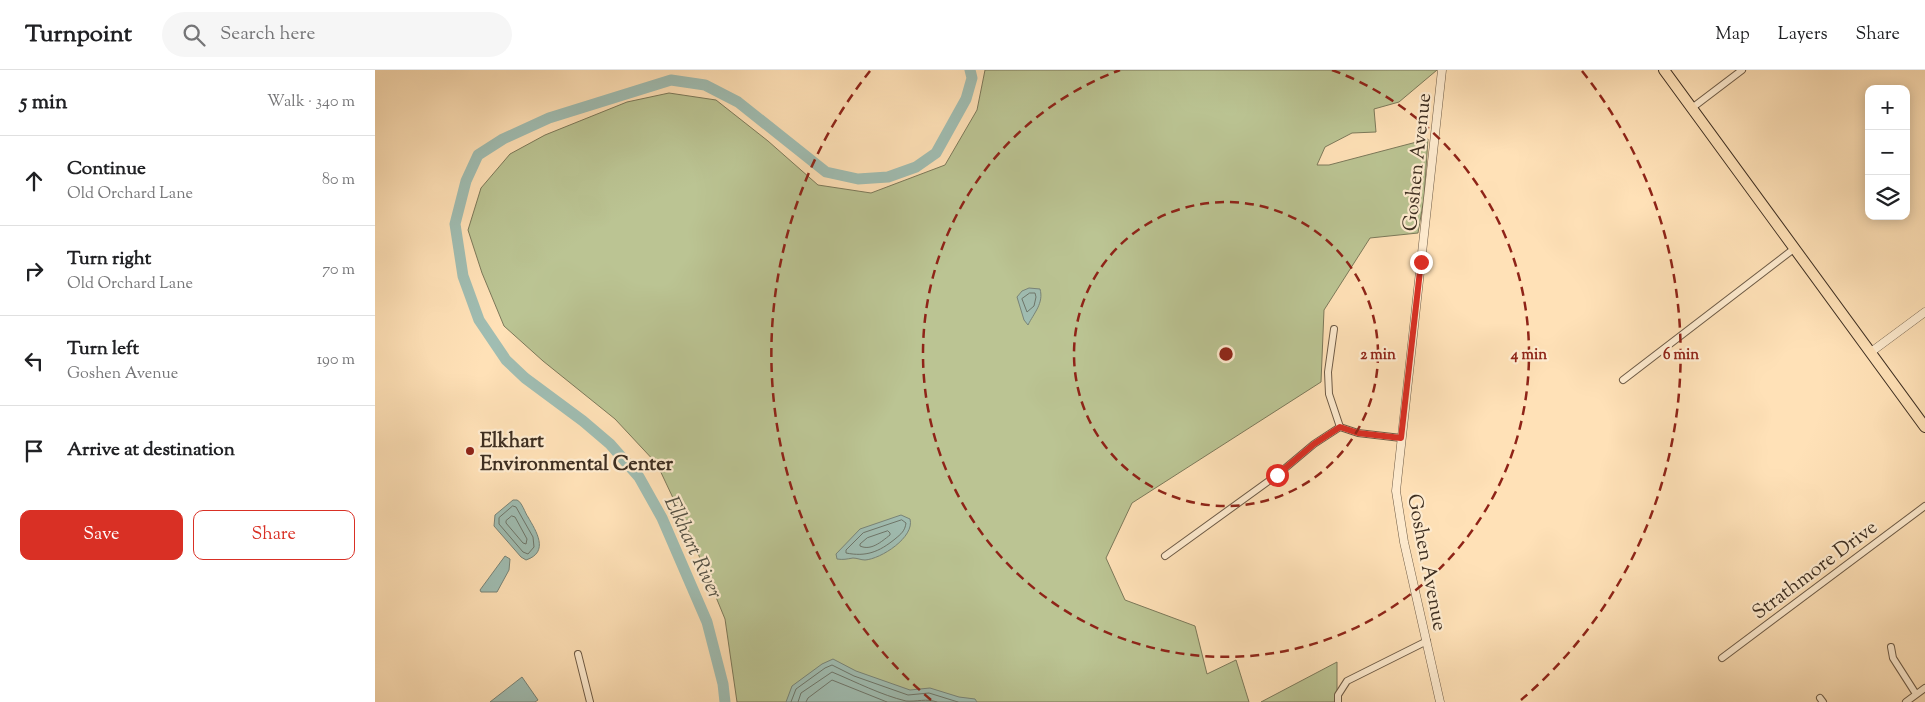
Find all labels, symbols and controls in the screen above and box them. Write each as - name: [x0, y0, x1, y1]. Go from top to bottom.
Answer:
- search box: [162, 12, 512, 57]
- text: Turnpoint: [25, 18, 132, 52]
- icon: search: [180, 21, 208, 49]
- text: Search here: [220, 21, 315, 48]
- text: Map: [1715, 22, 1750, 48]
- text: Layers: [1778, 22, 1828, 48]
- text: Share: [1856, 22, 1900, 48]
- map controls: [1865, 85, 1910, 220]
- button: +: [1865, 85, 1910, 130]
- text: 5 min: [20, 88, 67, 118]
- text: Walk · 340 m: [267, 91, 355, 114]
- street label: Goshen Avenue: [1397, 92, 1440, 233]
- button: −: [1865, 130, 1910, 175]
- text: Continue: [67, 156, 146, 183]
- icon: ahead: [20, 167, 48, 195]
- text: 80 m: [322, 169, 355, 192]
- button: layers: [1865, 175, 1910, 220]
- text: Old Orchard Lane: [67, 183, 193, 206]
- text: Turn right: [67, 246, 151, 273]
- route end: [1410, 251, 1433, 274]
- icon: right: [20, 257, 48, 285]
- text: 70 m: [322, 259, 355, 282]
- text: Old Orchard Lane: [67, 273, 193, 296]
- text: Turn left: [67, 336, 139, 363]
- centre of rings: [1217, 345, 1235, 363]
- text: 2 min: [1360, 345, 1396, 366]
- text: 4 min: [1510, 345, 1547, 366]
- text: 6 min: [1663, 345, 1699, 366]
- icon: left: [20, 347, 48, 375]
- text: 190 m: [317, 349, 355, 372]
- text: Goshen Avenue: [67, 363, 178, 386]
- place label: Elkhart Environmental Center: [480, 428, 673, 480]
- icon: arrive: [20, 437, 48, 465]
- text: Arrive at destination: [67, 437, 235, 464]
- marker: Elkhart Environmental Center: [464, 445, 476, 457]
- route start: [1266, 464, 1289, 487]
- water label: Elkhart River: [655, 491, 729, 605]
- street label: Goshen Avenue: [1398, 492, 1453, 633]
- button: Save: [20, 510, 183, 560]
- button: Share: [193, 510, 355, 560]
- street label: Strathmore Drive: [1747, 514, 1884, 628]

